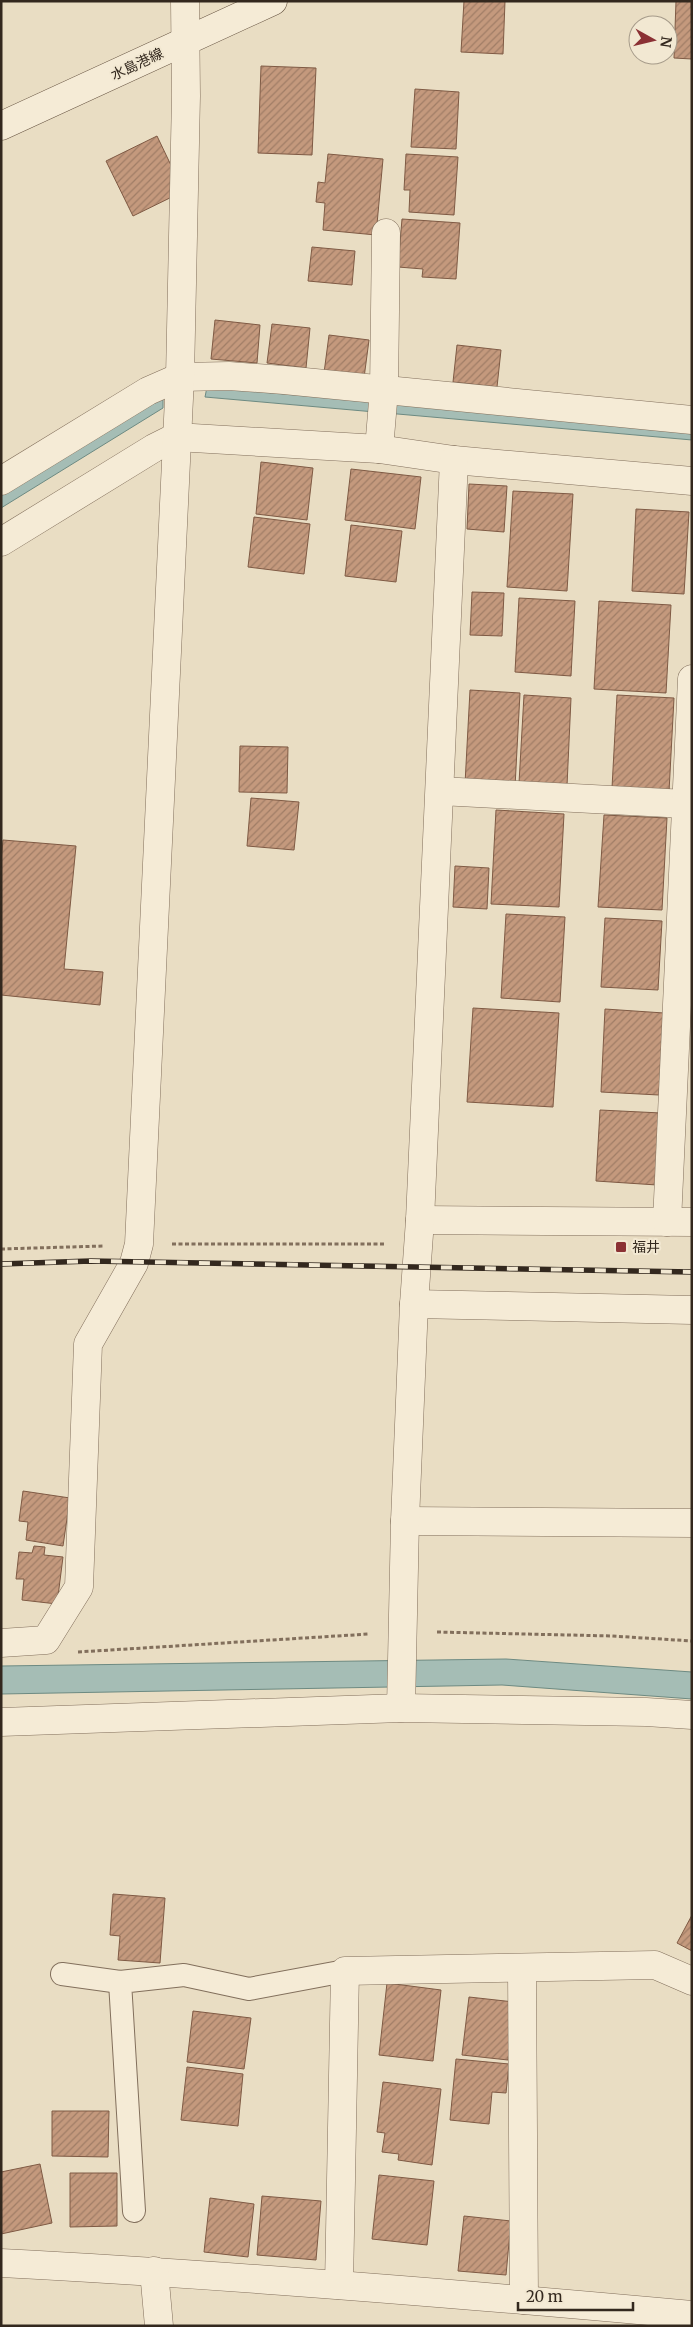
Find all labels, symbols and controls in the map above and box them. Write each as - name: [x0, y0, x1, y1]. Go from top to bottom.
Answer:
- north arrow: [628, 15, 678, 65]
- text: N: [656, 35, 676, 49]
- street label: 水島港線: [108, 44, 166, 84]
- place label: 福井: [632, 1238, 660, 1256]
- marker: 福井: [614, 1240, 628, 1254]
- scale bar: [518, 2280, 633, 2312]
- text: 20 m: [526, 2287, 563, 2306]

